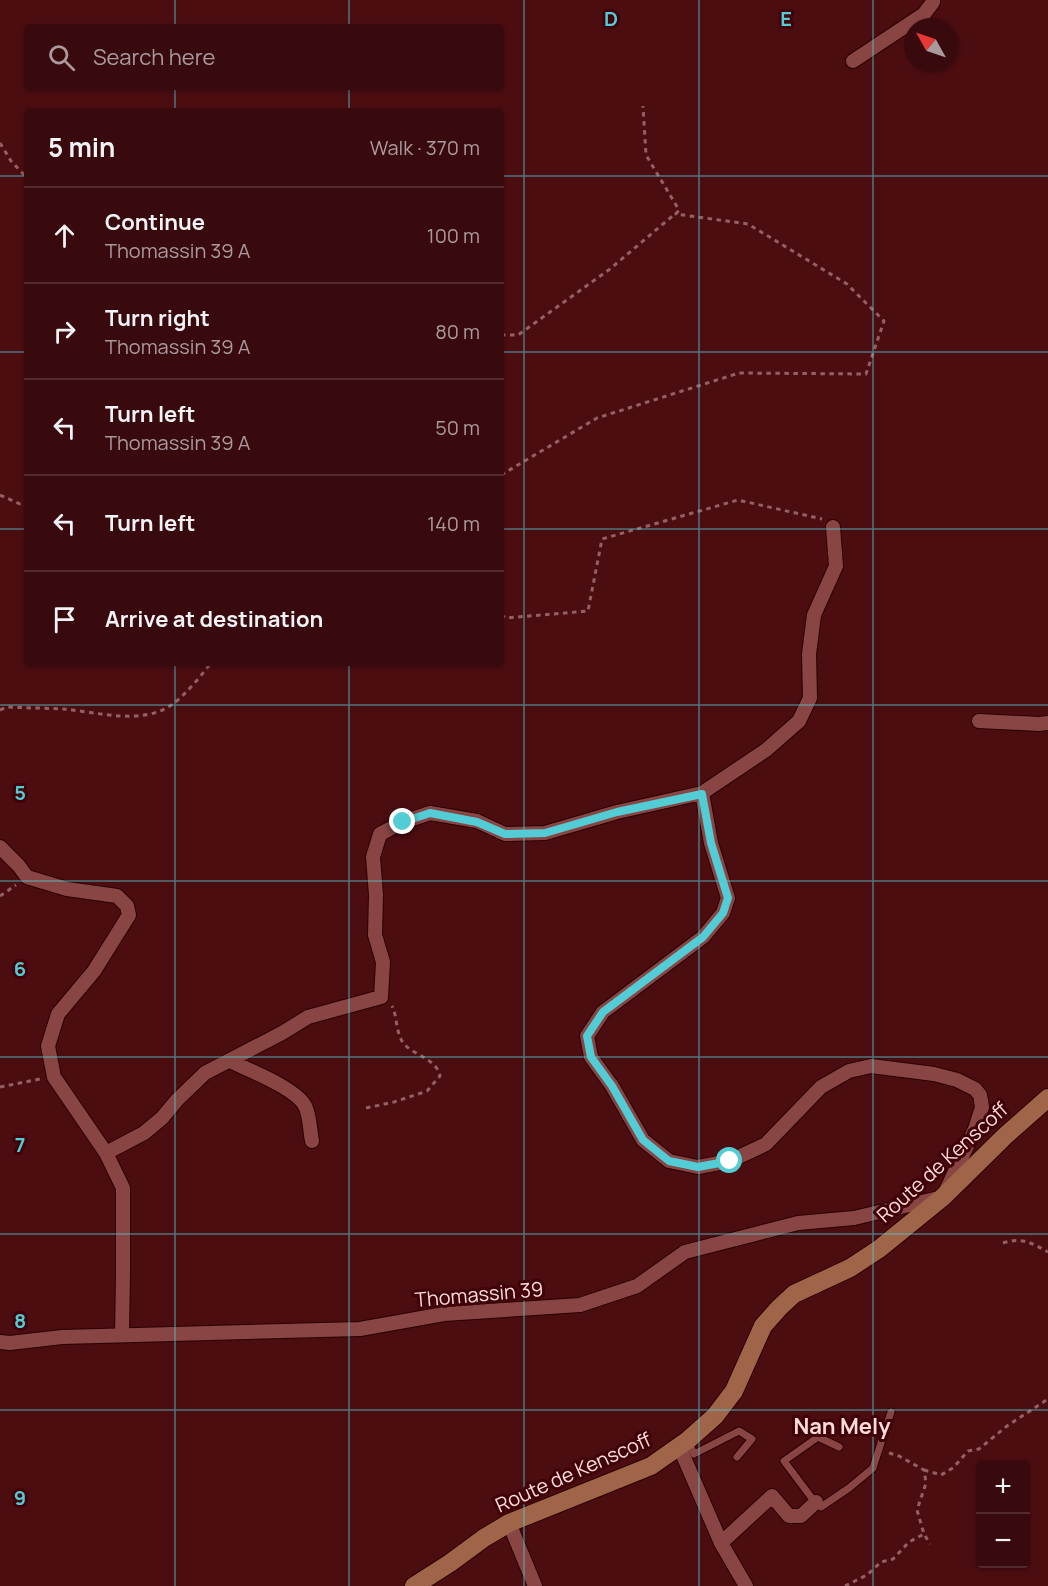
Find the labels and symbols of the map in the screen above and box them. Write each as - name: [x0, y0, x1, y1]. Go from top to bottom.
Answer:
- text: D: [604, 5, 618, 32]
- text: E: [780, 5, 792, 32]
- north arrow: [904, 18, 958, 72]
- text: 5: [14, 779, 26, 806]
- route end: [389, 808, 415, 834]
- text: 6: [14, 955, 26, 982]
- street label: Route de Kenscoff: [871, 1095, 1014, 1228]
- text: 7: [15, 1131, 25, 1158]
- route start: [716, 1147, 742, 1173]
- street label: Thomassin 39: [414, 1275, 544, 1313]
- text: 8: [14, 1307, 26, 1334]
- district label: Nan Mely: [793, 1411, 891, 1441]
- street label: Route de Kenscoff: [491, 1425, 656, 1518]
- text: 9: [14, 1484, 26, 1511]

